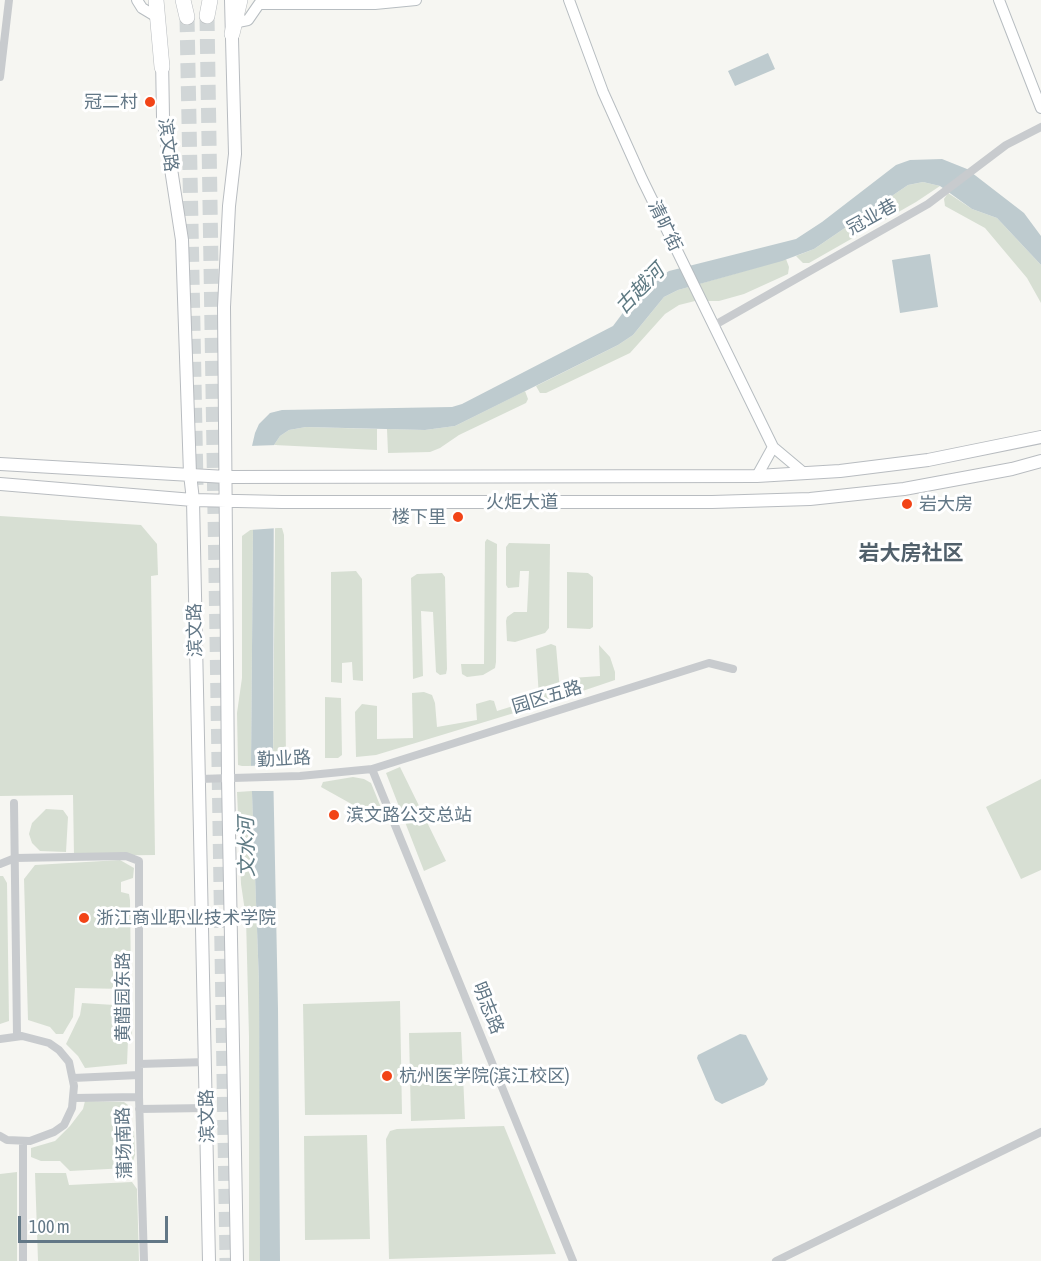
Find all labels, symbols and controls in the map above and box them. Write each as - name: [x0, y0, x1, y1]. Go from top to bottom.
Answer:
- place label: 冠二村: [84, 91, 138, 113]
- marker: 冠二村: [143, 95, 157, 109]
- street label: 滨文路: [154, 117, 182, 173]
- street label: 冠业巷: [843, 194, 901, 240]
- street label: 清旷街: [643, 197, 687, 255]
- water label: 古越河: [611, 259, 669, 319]
- street label: 火炬大道: [486, 491, 558, 513]
- place label: 岩大房: [919, 493, 973, 515]
- marker: 岩大房: [900, 497, 914, 511]
- place label: 楼下里: [392, 506, 446, 528]
- marker: 楼下里: [451, 510, 465, 524]
- district label: 岩大房社区: [859, 540, 963, 566]
- street label: 滨文路: [184, 603, 206, 657]
- street label: 园区五路: [509, 676, 585, 718]
- street label: 勤业路: [256, 747, 312, 771]
- place label: 滨文路公交总站: [346, 804, 472, 826]
- marker: 滨文路公交总站: [327, 808, 341, 822]
- water label: 文水河: [234, 817, 260, 877]
- place label: 浙江商业职业技术学院: [96, 907, 276, 929]
- marker: 浙江商业职业技术学院: [77, 911, 91, 925]
- street label: 黄醋园东路: [112, 952, 134, 1042]
- street label: 明志路: [468, 979, 508, 1037]
- place label: 杭州医学院(滨江校区): [399, 1065, 570, 1087]
- marker: 杭州医学院(滨江校区): [380, 1069, 394, 1083]
- street label: 滨文路: [196, 1089, 218, 1143]
- street label: 蒲场南路: [112, 1107, 136, 1179]
- scale bar: [21, 1204, 171, 1242]
- text: 100 m: [29, 1216, 70, 1237]

